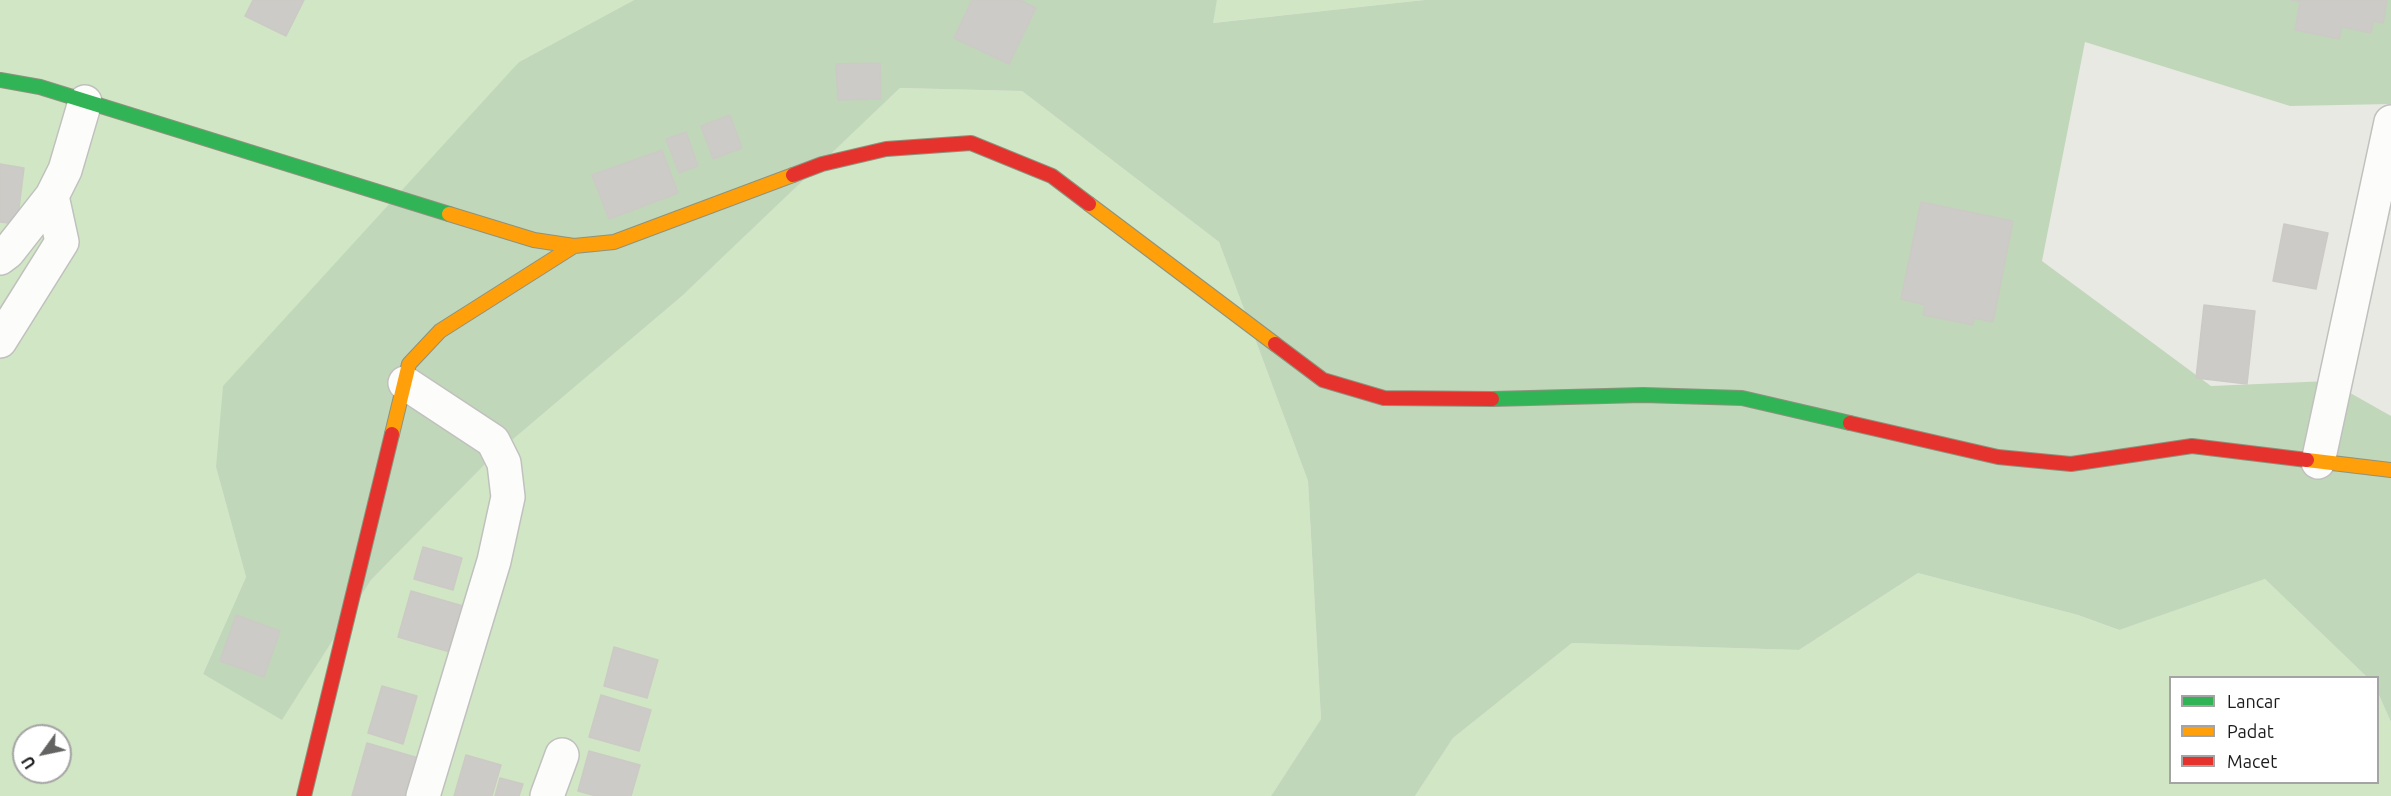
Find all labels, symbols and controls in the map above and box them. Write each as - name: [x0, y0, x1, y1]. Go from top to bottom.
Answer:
- legend: [2169, 676, 2379, 784]
- text: Lancar: [2227, 691, 2280, 711]
- text: Padat: [2227, 721, 2274, 741]
- north arrow: [12, 724, 72, 784]
- text: Macet: [2227, 751, 2277, 771]
- text: U: [18, 753, 39, 772]

